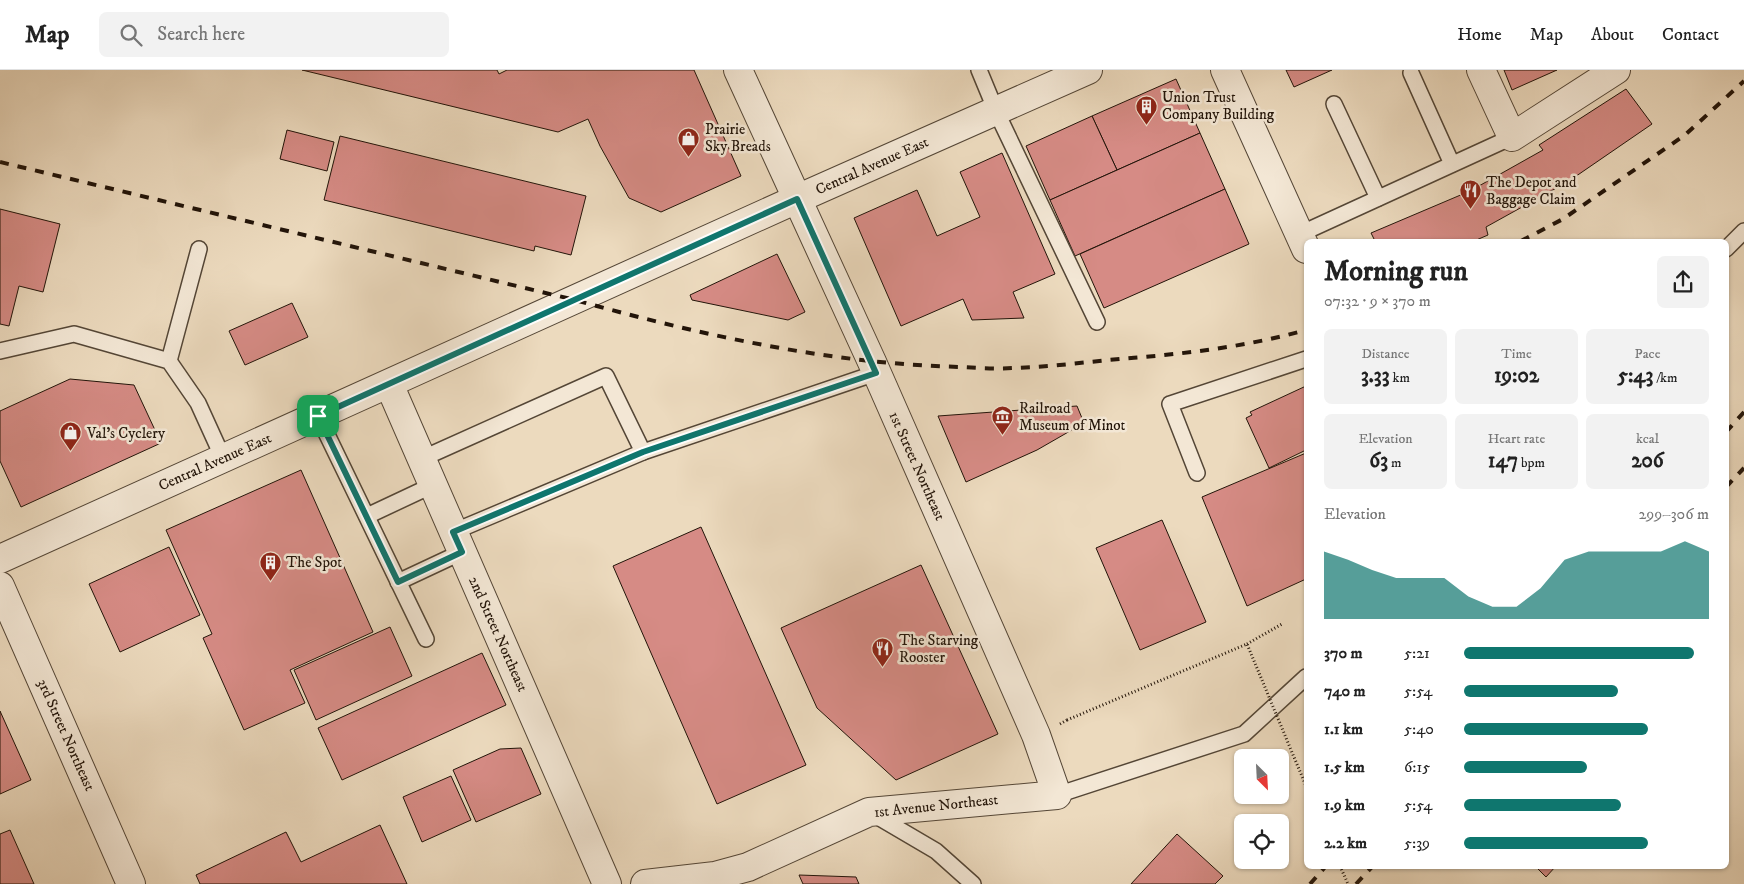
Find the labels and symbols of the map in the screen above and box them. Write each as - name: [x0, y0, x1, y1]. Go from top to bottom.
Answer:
- place label: Union Trust Company Building: [1162, 88, 1275, 124]
- building icon: Union Trust Company Building: [1134, 94, 1158, 125]
- place label: Prairie Sky Breads: [705, 120, 771, 156]
- shop icon: Prairie Sky Breads: [677, 126, 701, 157]
- street label: Central Avenue East: [813, 132, 932, 199]
- place label: The Depot and Baggage Claim: [1486, 173, 1577, 209]
- restaurant icon: The Depot and Baggage Claim: [1458, 179, 1482, 210]
- pin: [297, 395, 339, 437]
- place label: Railroad Museum of Minot: [1019, 399, 1126, 435]
- museum icon: Railroad Museum of Minot: [991, 405, 1015, 436]
- street label: 1st Street Northeast: [885, 409, 950, 524]
- shop icon: Val's Cyclery: [59, 421, 83, 452]
- place label: Val's Cyclery: [86, 424, 166, 443]
- street label: Central Avenue East: [156, 428, 275, 495]
- building icon: The Spot: [258, 550, 282, 581]
- place label: The Spot: [286, 553, 342, 572]
- street label: 2nd Street Northeast: [464, 573, 532, 695]
- place label: The Starving Rooster: [899, 631, 979, 667]
- restaurant icon: The Starving Rooster: [871, 637, 895, 668]
- street label: 3rd Street Northeast: [33, 676, 99, 794]
- north arrow: [1234, 749, 1289, 804]
- street label: 1st Avenue Northeast: [873, 790, 999, 822]

